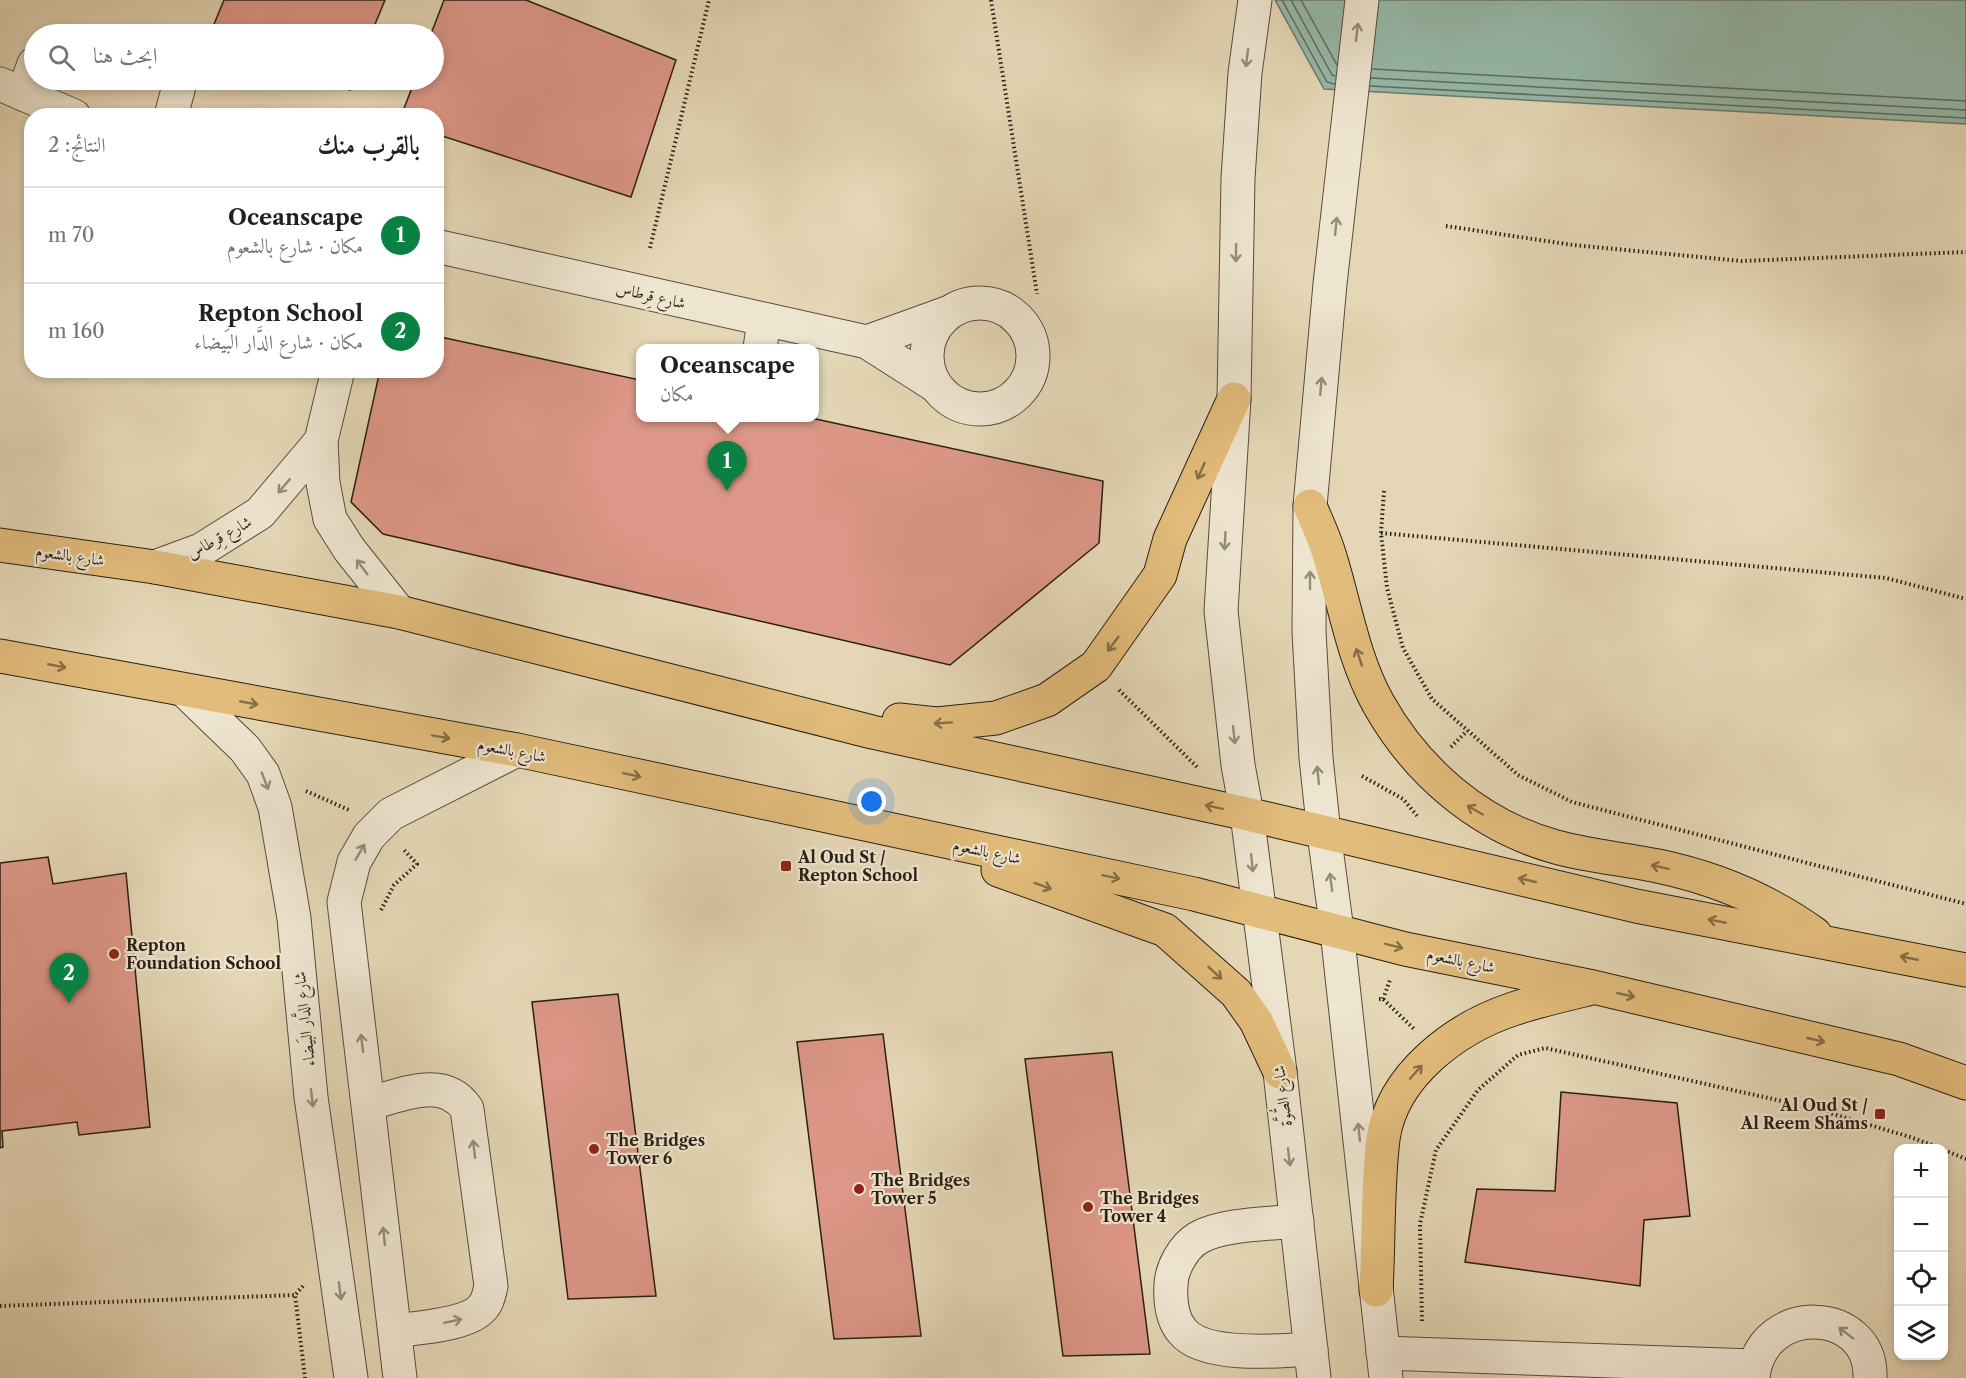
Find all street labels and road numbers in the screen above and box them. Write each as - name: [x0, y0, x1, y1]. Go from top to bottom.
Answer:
- street label: شارع قِرطاس: [613, 277, 688, 317]
- street label: شارع قِرطاس: [183, 511, 257, 566]
- street label: شارع بالشعوم: [34, 540, 106, 575]
- street label: شارع بالشعوم: [475, 734, 548, 771]
- street label: شارع بالشعوم: [950, 834, 1023, 873]
- street label: شارع بالشعوم: [1424, 943, 1497, 982]
- street label: شارع الدَّار البَيضاء: [286, 970, 323, 1068]
- street label: شارع الصُّوَّة: [1263, 1064, 1300, 1128]

